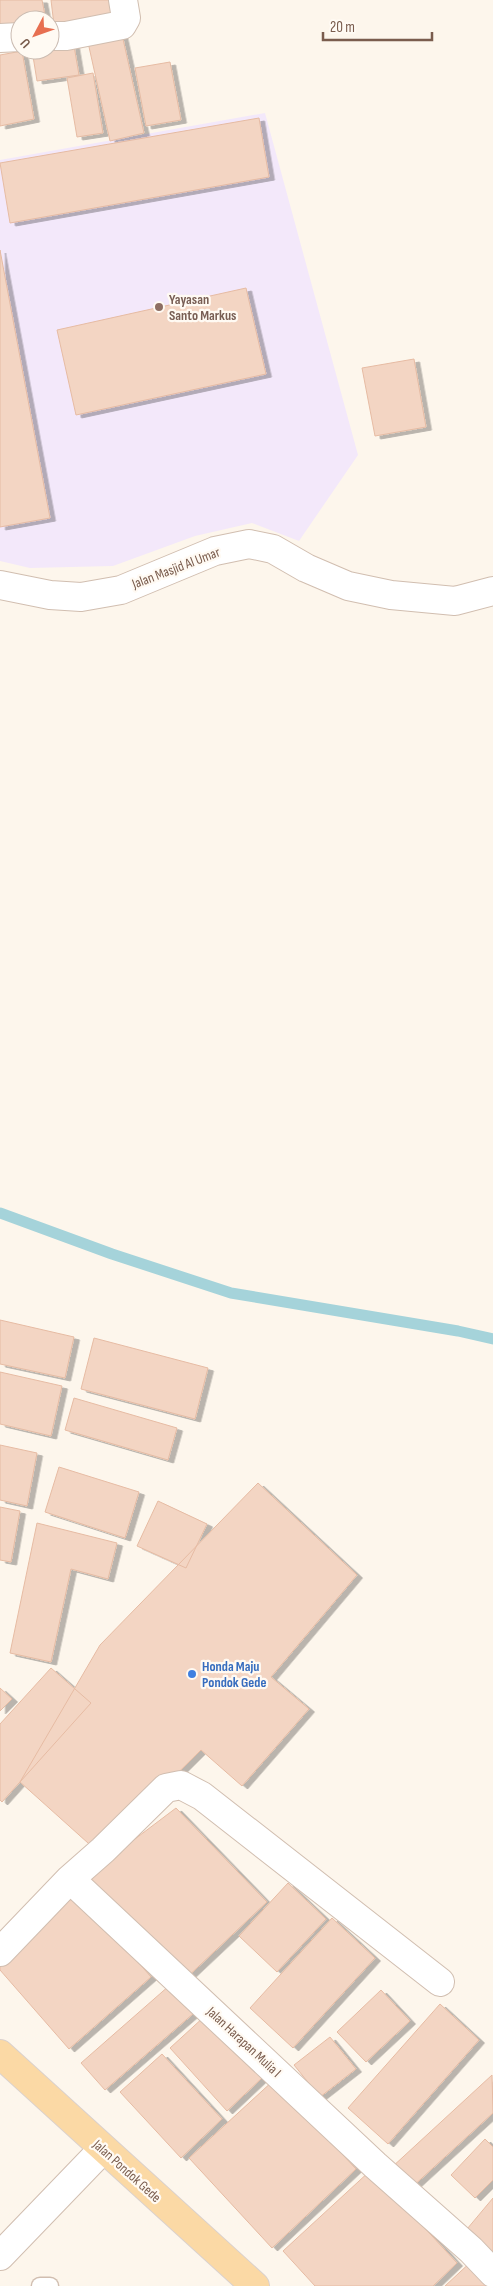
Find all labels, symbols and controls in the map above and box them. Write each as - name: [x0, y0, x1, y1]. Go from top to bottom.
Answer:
- north arrow: [10, 10, 60, 60]
- scale bar: [323, 10, 432, 42]
- text: 20 m: [330, 18, 355, 37]
- text: U: [17, 35, 34, 52]
- place label: Yayasan Santo Markus: [169, 291, 236, 324]
- marker: Yayasan Santo Markus: [153, 301, 165, 313]
- street label: Jalan Masjid Al Umar: [129, 543, 222, 593]
- place label: Honda Maju Pondok Gede: [202, 1658, 266, 1691]
- marker: Honda Maju Pondok Gede: [186, 1668, 198, 1680]
- street label: Jalan Harapan Mulia I: [202, 2002, 285, 2081]
- street label: Jalan Pondok Gede: [89, 2135, 164, 2206]

